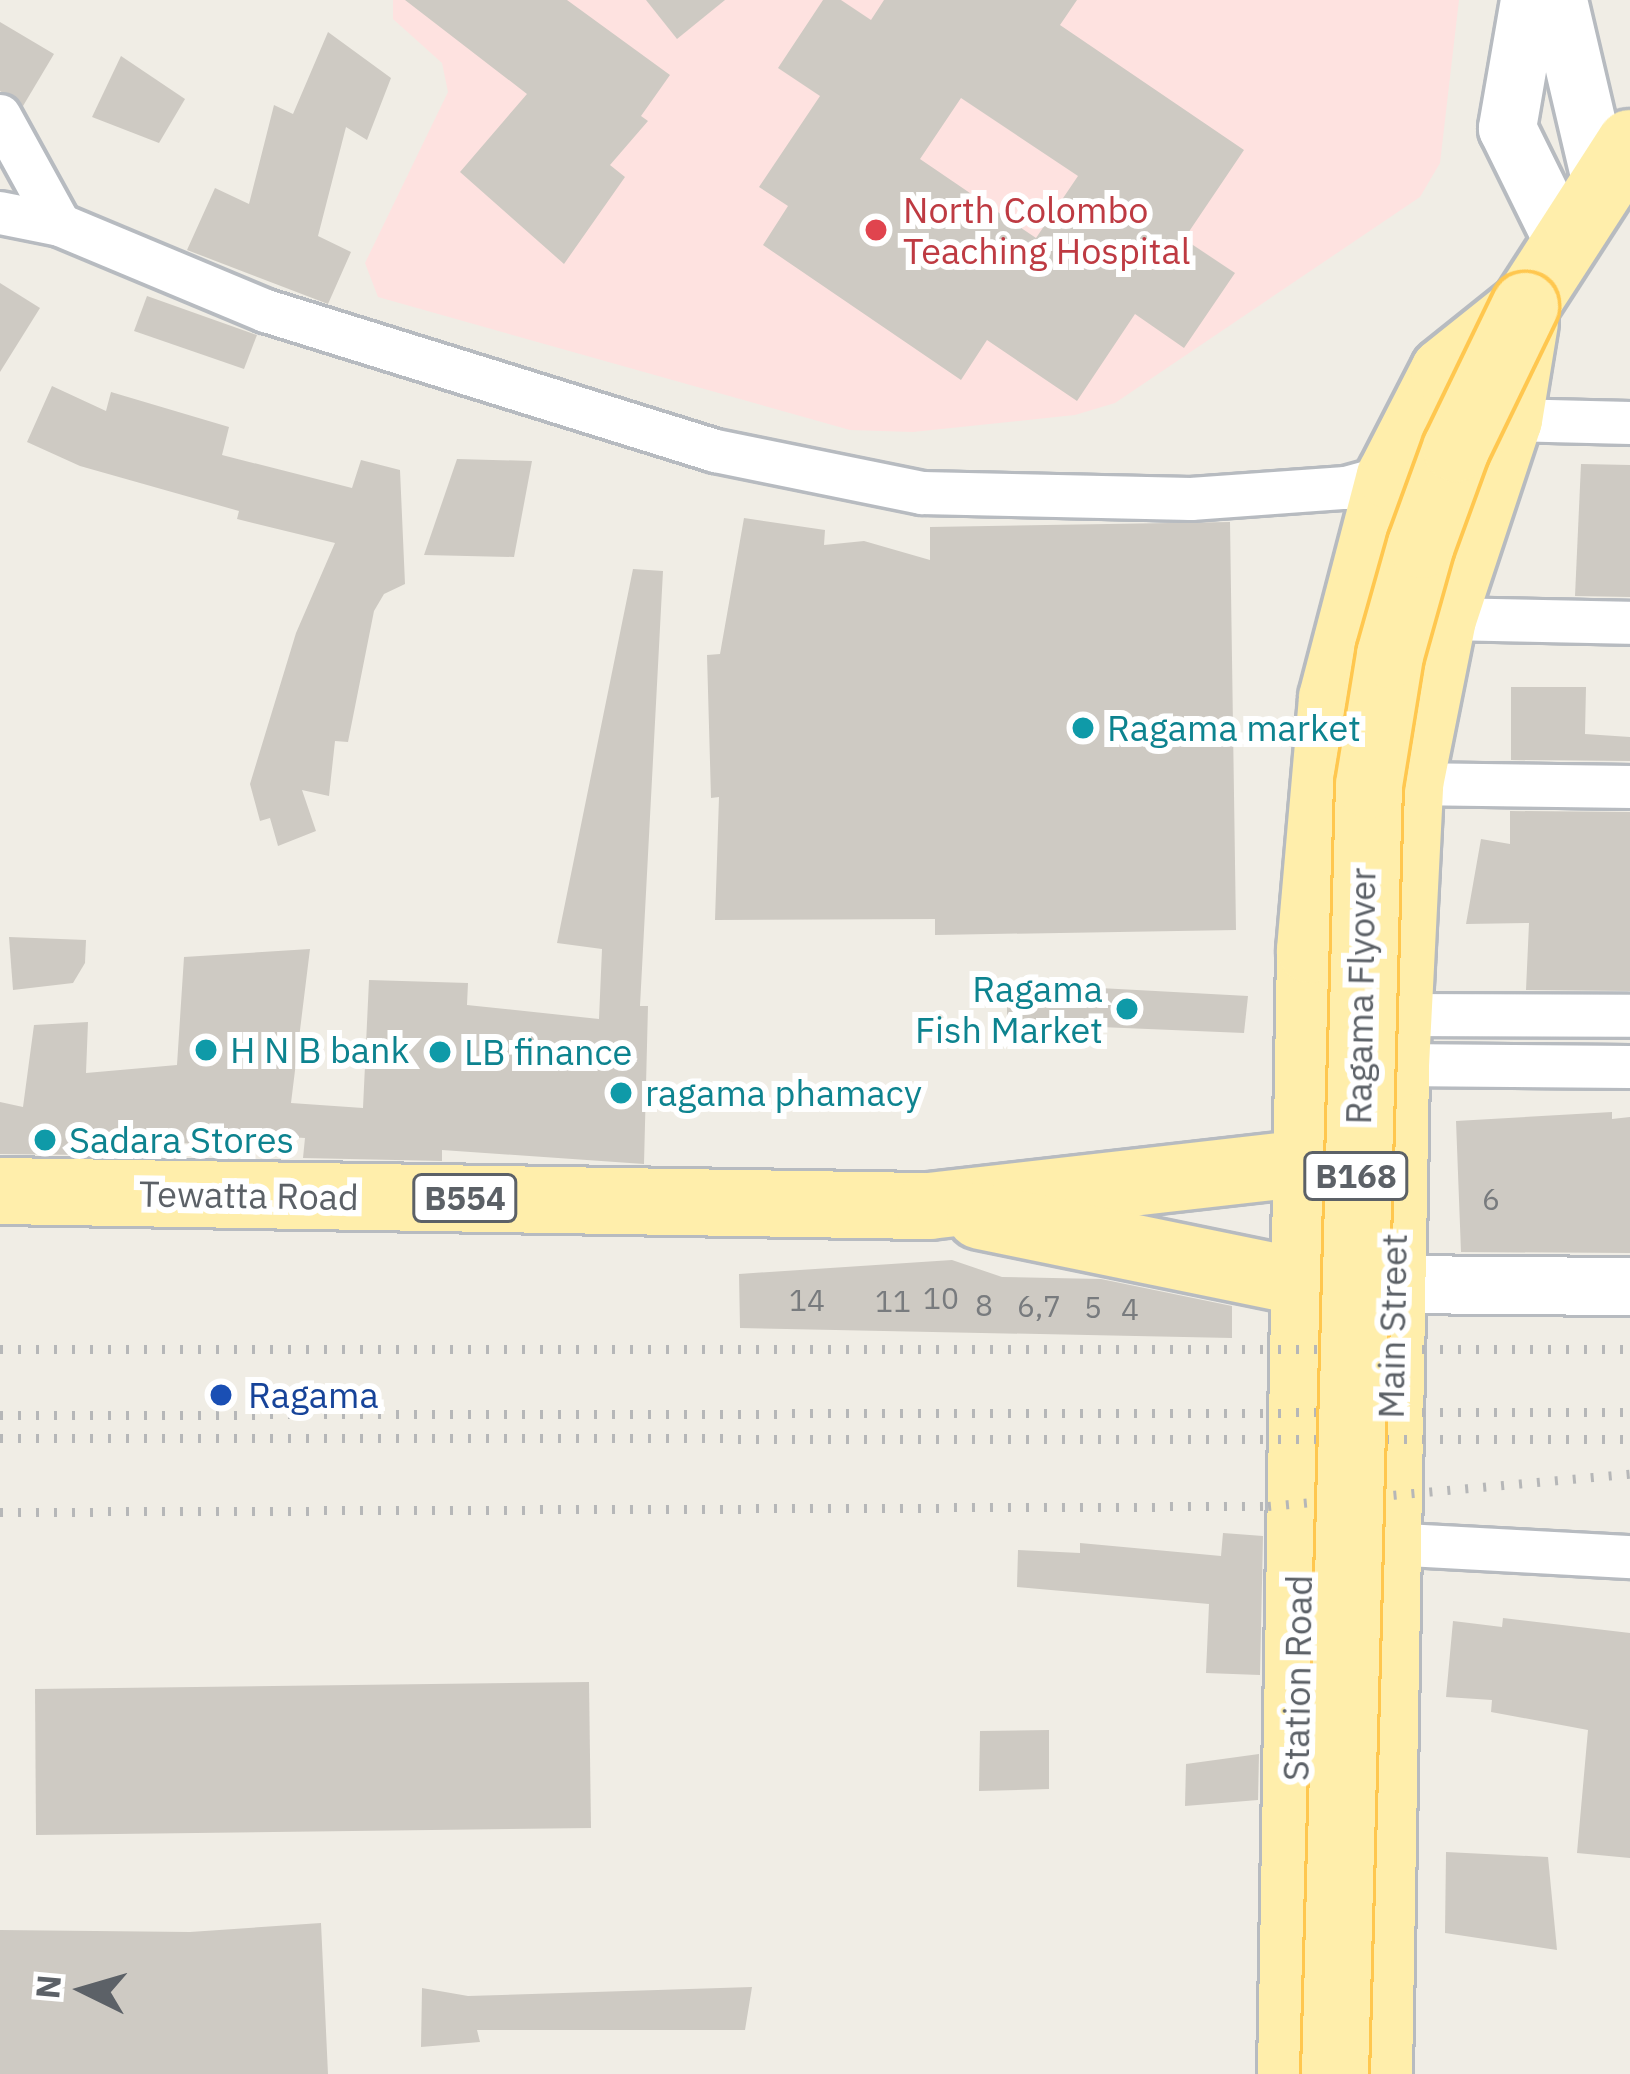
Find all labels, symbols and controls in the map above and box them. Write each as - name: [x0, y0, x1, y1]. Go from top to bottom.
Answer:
- place label: North Colombo Teaching Hospital: [903, 187, 1190, 272]
- marker: North Colombo Teaching Hospital: [860, 214, 892, 246]
- place label: Ragama market: [1107, 706, 1361, 750]
- marker: Ragama market: [1070, 715, 1096, 741]
- street label: Ragama Flyover: [1336, 867, 1384, 1125]
- place label: Ragama Fish Market: [915, 966, 1103, 1051]
- marker: Ragama Fish Market: [1114, 996, 1140, 1022]
- place label: H N B bank: [230, 1028, 409, 1072]
- place label: LB finance: [464, 1030, 632, 1074]
- marker: H N B bank: [193, 1037, 219, 1063]
- marker: LB finance: [427, 1039, 453, 1065]
- place label: ragama phamacy: [645, 1071, 922, 1115]
- marker: ragama phamacy: [608, 1080, 634, 1106]
- place label: Sadara Stores: [69, 1118, 294, 1162]
- marker: Sadara Stores: [32, 1127, 58, 1153]
- road number: B168: [1302, 1149, 1410, 1203]
- street label: Tewatta Road: [139, 1171, 359, 1219]
- road number: B554: [411, 1171, 519, 1225]
- house number: 6: [1482, 1181, 1500, 1217]
- street label: Main Street: [1369, 1233, 1415, 1419]
- house number: 10: [923, 1280, 959, 1316]
- house number: 14: [789, 1282, 825, 1318]
- house number: 11: [875, 1283, 911, 1319]
- house number: 8: [975, 1287, 993, 1323]
- house number: 6,7: [1017, 1288, 1061, 1324]
- house number: 5: [1084, 1289, 1102, 1325]
- house number: 4: [1121, 1291, 1139, 1327]
- place label: Ragama: [248, 1373, 379, 1417]
- marker: Ragama: [205, 1379, 237, 1411]
- street label: Station Road: [1274, 1574, 1320, 1782]
- north arrow: [24, 1930, 144, 2050]
- text: N: [25, 1973, 70, 2001]

